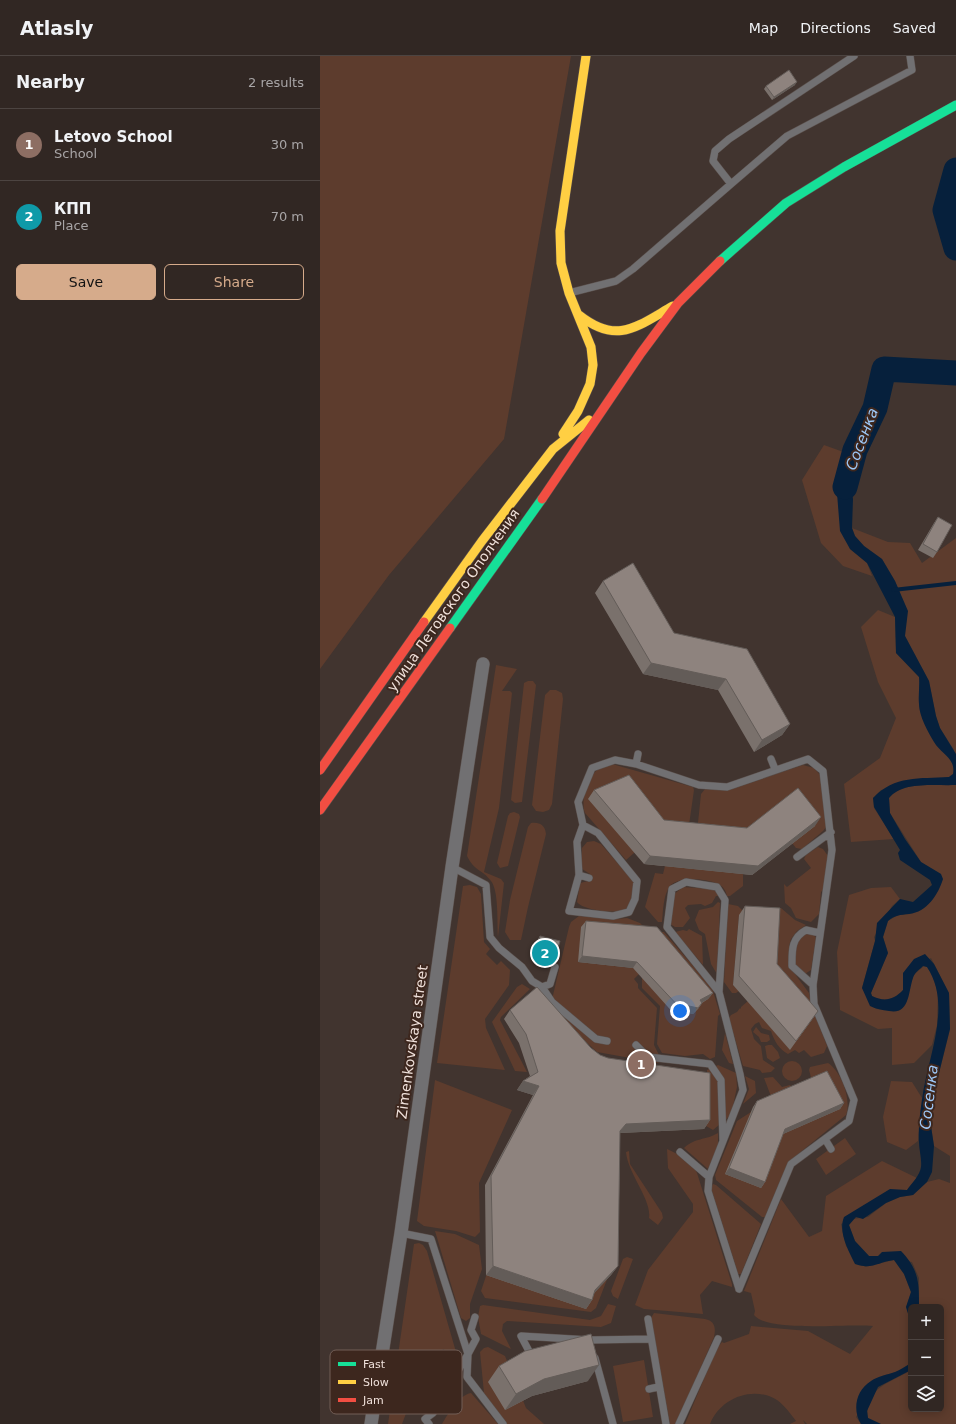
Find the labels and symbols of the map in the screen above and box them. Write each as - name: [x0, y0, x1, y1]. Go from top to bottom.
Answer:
- water label: Сосенка: [842, 405, 882, 473]
- street label: улица Летовского Ополчения: [384, 506, 522, 694]
- pin: 2: [532, 938, 558, 968]
- street label: Zimenkovskaya street: [393, 964, 431, 1120]
- your location: [670, 1001, 690, 1021]
- pin: 1: [628, 1049, 654, 1079]
- water label: Сосенка: [916, 1064, 942, 1130]
- legend: [330, 1350, 462, 1414]
- text: Fast: [363, 1358, 386, 1371]
- text: Slow: [363, 1376, 389, 1389]
- text: Jam: [362, 1394, 384, 1407]

